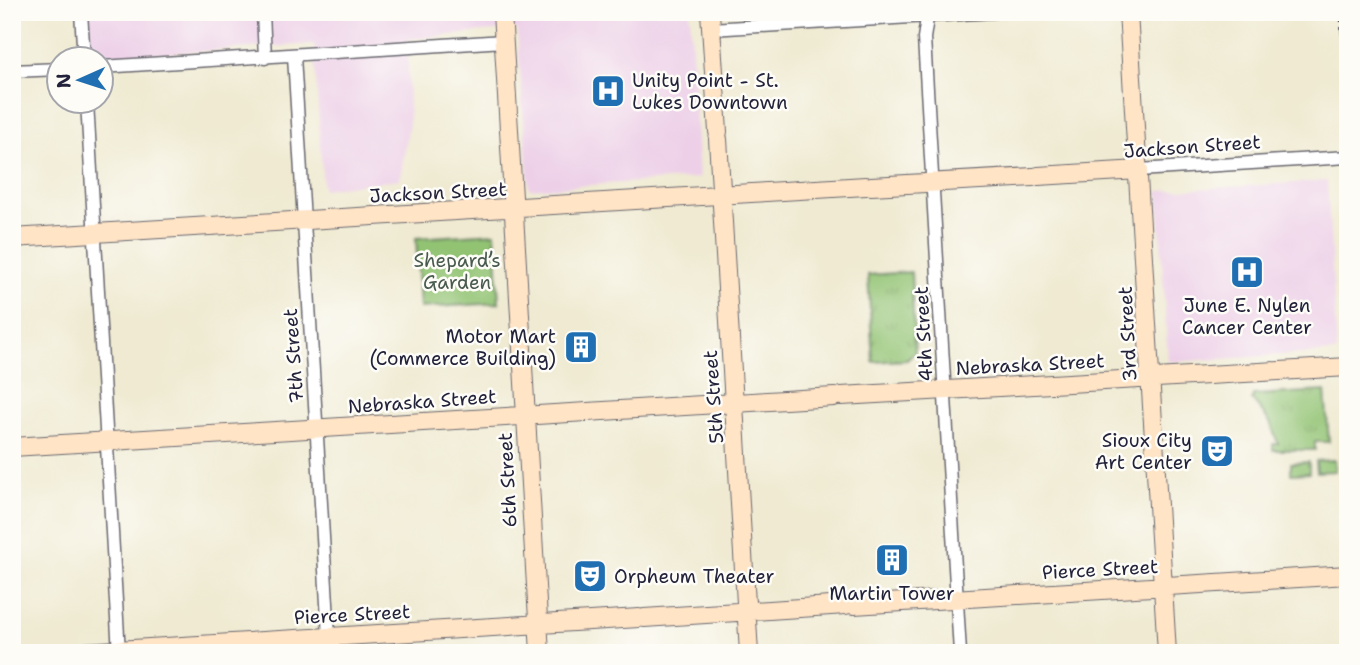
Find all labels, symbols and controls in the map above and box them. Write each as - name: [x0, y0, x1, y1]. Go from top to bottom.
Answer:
- north arrow: [46, 46, 116, 116]
- place label: Unity Point - St. Lukes Downtown: [632, 68, 788, 115]
- hospital icon: Unity Point - St. Lukes Downtown: [589, 72, 627, 110]
- text: N: [51, 73, 76, 89]
- street label: Jackson Street: [1123, 129, 1261, 164]
- street label: Jackson Street: [369, 176, 507, 209]
- park label: Shepard’s Garden: [413, 248, 501, 295]
- hospital icon: June E. Nylen Cancer Center: [1228, 253, 1266, 291]
- street label: 4th Street: [909, 286, 938, 382]
- street label: 3rd Street: [1113, 286, 1142, 382]
- place label: June E. Nylen Cancer Center: [1182, 293, 1312, 340]
- street label: 7th Street: [278, 308, 309, 404]
- place label: Motor Mart (Commerce Building): [369, 324, 556, 371]
- building icon: Motor Mart (Commerce Building): [562, 328, 600, 366]
- street label: Nebraska Street: [955, 348, 1105, 381]
- street label: 5th Street: [698, 349, 729, 445]
- street label: Nebraska Street: [347, 384, 497, 419]
- place label: Sioux City Art Center: [1095, 428, 1192, 475]
- street label: 6th Street: [493, 432, 522, 528]
- theatre icon: Sioux City Art Center: [1198, 432, 1236, 470]
- building icon: Martin Tower: [873, 541, 911, 579]
- street label: Pierce Street: [1041, 554, 1159, 585]
- theatre icon: Orpheum Theater: [571, 557, 609, 595]
- place label: Orpheum Theater: [614, 564, 775, 589]
- place label: Martin Tower: [829, 581, 955, 606]
- street label: Pierce Street: [293, 599, 411, 630]

